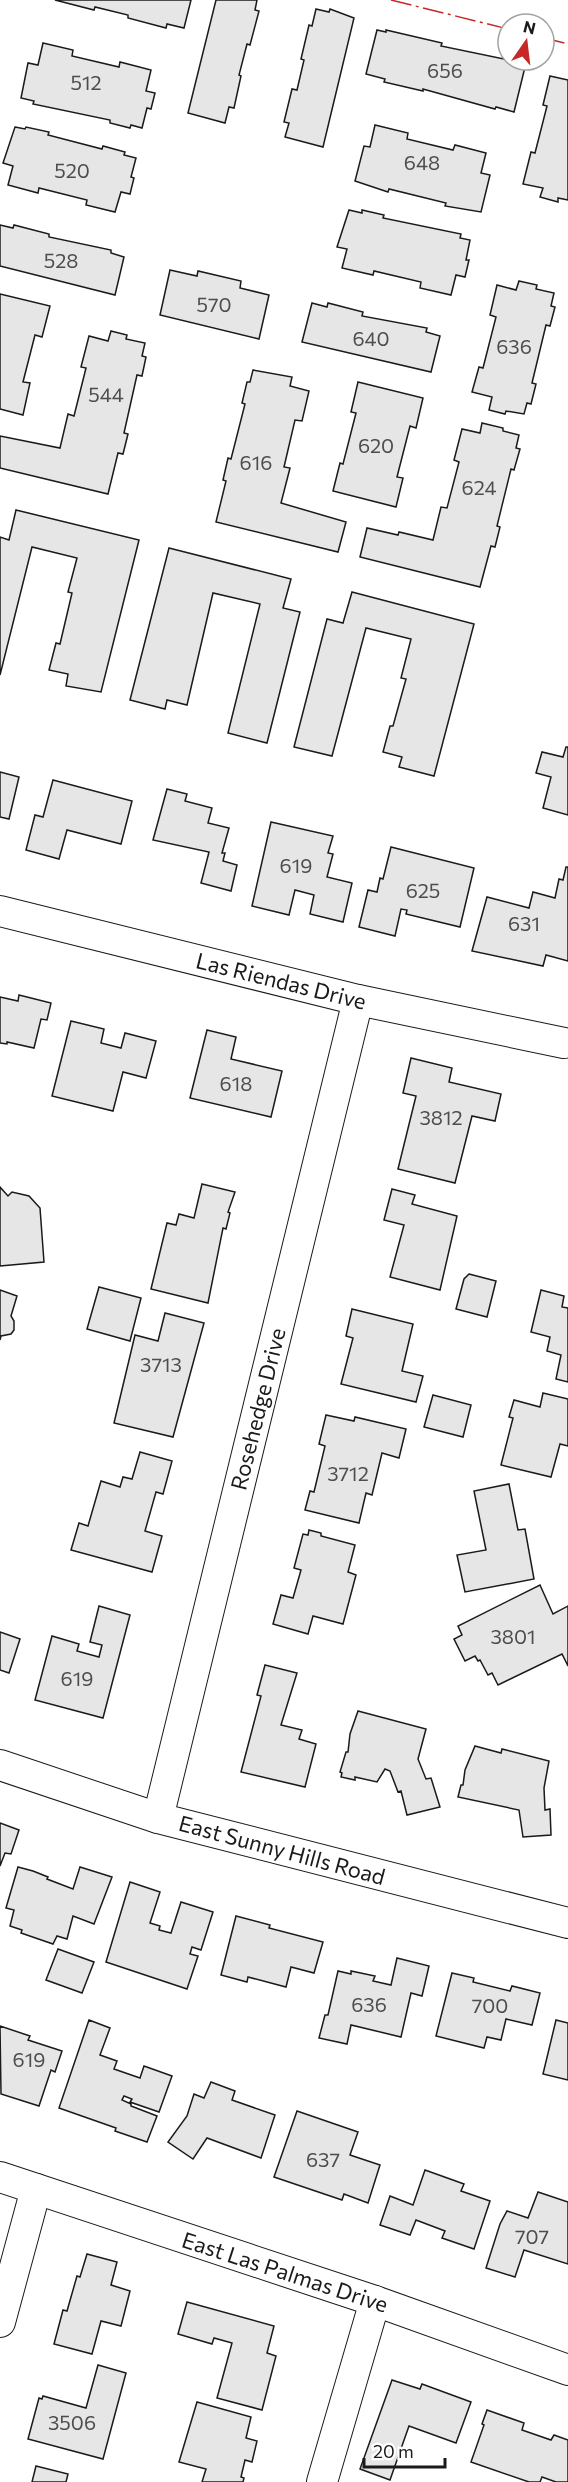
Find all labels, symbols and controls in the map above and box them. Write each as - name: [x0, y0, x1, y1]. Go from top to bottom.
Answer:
- north arrow: [496, 12, 556, 72]
- text: N: [522, 16, 538, 38]
- house number: 656: [427, 58, 463, 82]
- house number: 512: [70, 70, 102, 94]
- house number: 648: [404, 150, 440, 174]
- house number: 520: [54, 158, 90, 182]
- house number: 528: [44, 248, 78, 272]
- house number: 570: [196, 292, 232, 316]
- house number: 640: [352, 326, 390, 350]
- house number: 636: [496, 334, 532, 358]
- house number: 544: [88, 382, 124, 406]
- house number: 620: [358, 433, 394, 457]
- house number: 616: [240, 450, 272, 474]
- house number: 624: [462, 475, 496, 499]
- house number: 619: [280, 853, 312, 877]
- house number: 625: [406, 878, 440, 902]
- house number: 631: [508, 911, 540, 935]
- street label: Las Riendas Drive: [193, 946, 369, 1015]
- house number: 618: [220, 1071, 252, 1095]
- house number: 3812: [419, 1105, 463, 1129]
- street label: Rosehedge Drive: [224, 1325, 291, 1493]
- house number: 3713: [140, 1352, 182, 1376]
- house number: 3712: [327, 1461, 369, 1485]
- house number: 3801: [490, 1624, 536, 1648]
- house number: 619: [61, 1666, 93, 1690]
- street label: East Sunny Hills Road: [176, 1809, 388, 1890]
- house number: 636: [351, 1992, 387, 2016]
- house number: 700: [472, 1993, 508, 2017]
- house number: 619: [13, 2047, 45, 2071]
- house number: 637: [306, 2147, 340, 2171]
- house number: 707: [515, 2224, 549, 2248]
- street label: East Las Palmas Drive: [179, 2225, 392, 2318]
- house number: 3506: [48, 2410, 96, 2434]
- scale bar: [364, 2431, 445, 2469]
- text: 20 m: [373, 2440, 414, 2462]

